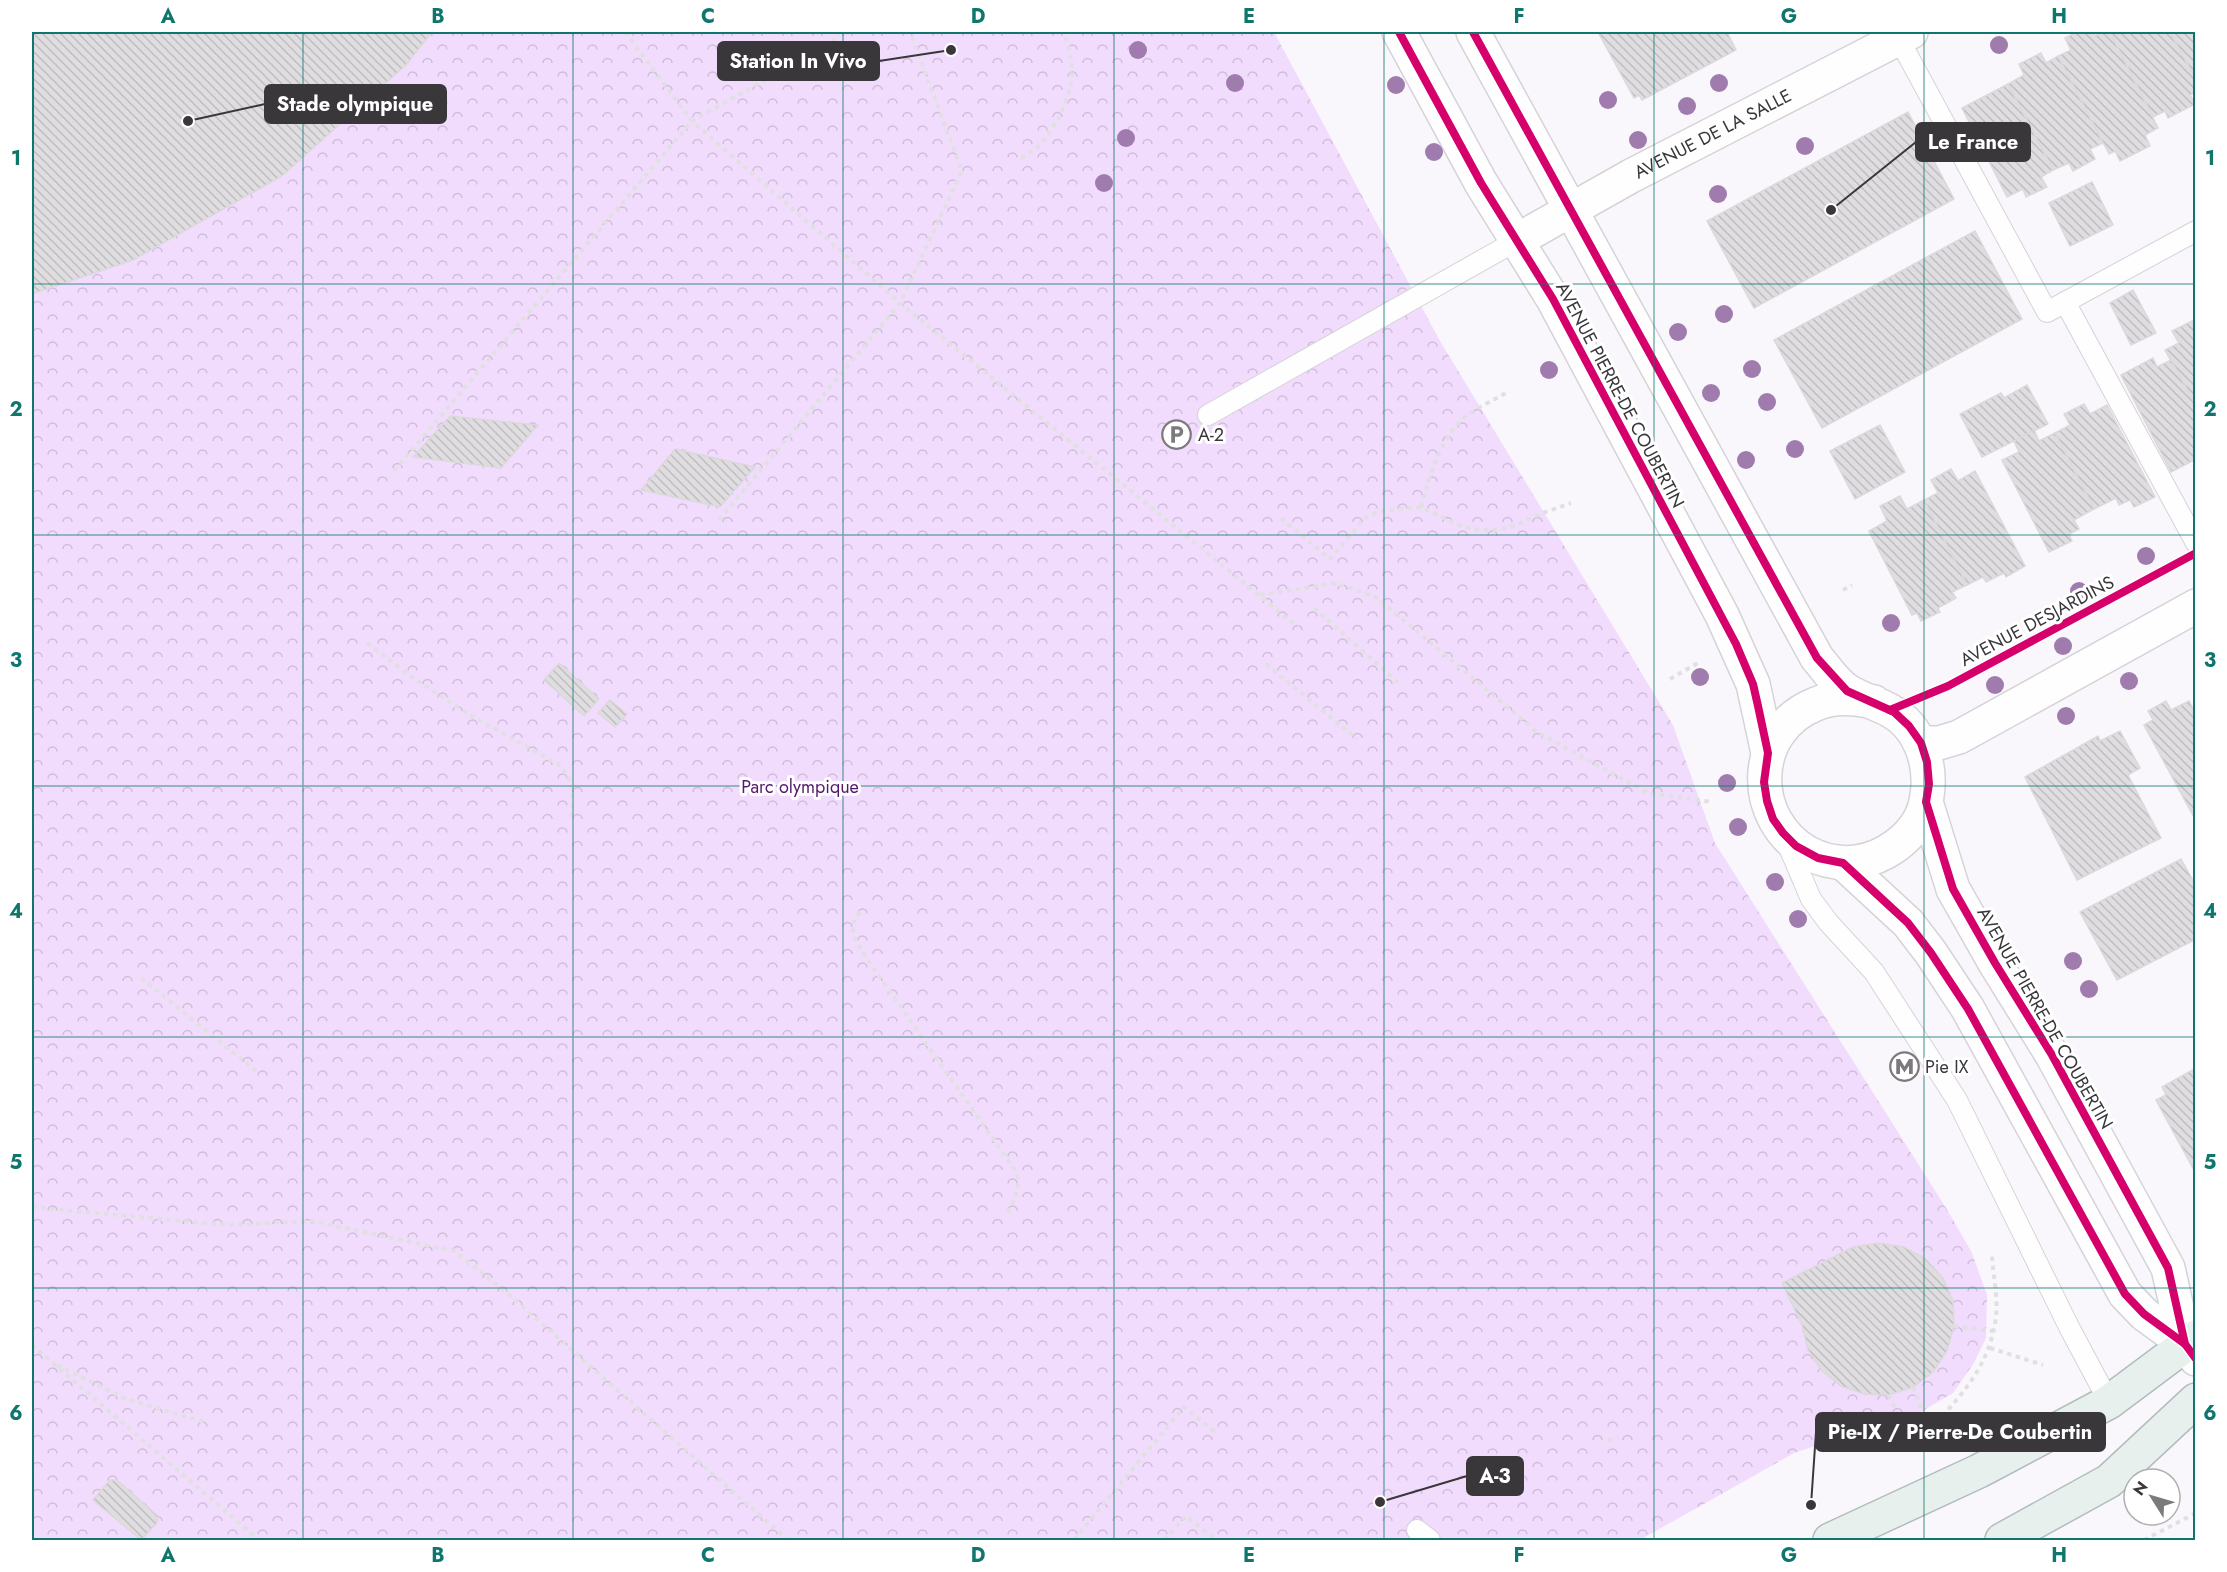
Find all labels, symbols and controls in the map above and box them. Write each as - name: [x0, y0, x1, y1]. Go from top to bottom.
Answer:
- text: A: [160, 2, 176, 31]
- text: B: [431, 2, 445, 31]
- text: C: [701, 2, 715, 31]
- text: D: [971, 2, 985, 31]
- text: E: [1243, 2, 1255, 31]
- text: F: [1513, 2, 1525, 31]
- text: G: [1781, 2, 1797, 31]
- text: H: [2051, 2, 2067, 31]
- callout: Station In Vivo: [718, 42, 879, 80]
- text: Station In Vivo: [730, 47, 867, 76]
- street label: AVENUE DE LA SALLE: [1629, 83, 1796, 185]
- callout: Stade olympique: [265, 85, 446, 123]
- text: Stade olympique: [277, 90, 433, 119]
- callout: Le France: [1916, 123, 2030, 161]
- text: Le France: [1928, 128, 2018, 157]
- text: 1: [11, 144, 21, 173]
- text: 1: [2205, 144, 2215, 173]
- street label: AVENUE PIERRE-DE COUBERTIN: [1549, 277, 1691, 513]
- text: 2: [9, 395, 23, 424]
- text: 2: [2203, 395, 2217, 424]
- parking icon: A-2: [1161, 419, 1193, 451]
- place label: A-2: [1198, 422, 1224, 448]
- street label: AVENUE DESJARDINS: [1955, 569, 2119, 673]
- text: 3: [10, 646, 22, 675]
- text: 3: [2204, 646, 2216, 675]
- park label: Parc olympique: [741, 774, 859, 800]
- text: 4: [9, 897, 23, 926]
- text: 4: [2203, 897, 2217, 926]
- street label: AVENUE PIERRE-DE COUBERTIN: [1971, 902, 2119, 1134]
- metro station icon: Pie IX: [1888, 1051, 1920, 1083]
- place label: Pie IX: [1925, 1054, 1969, 1080]
- text: 5: [10, 1148, 23, 1177]
- text: 5: [2204, 1148, 2217, 1177]
- text: 6: [9, 1399, 23, 1428]
- text: 6: [2203, 1399, 2217, 1428]
- callout: Pie-IX / Pierre-De Coubertin: [1816, 1413, 2105, 1451]
- text: Pie-IX / Pierre-De Coubertin: [1828, 1418, 2092, 1447]
- callout: A-3: [1467, 1457, 1523, 1495]
- text: A-3: [1478, 1462, 1511, 1491]
- north arrow: [2122, 1467, 2182, 1527]
- text: N: [2127, 1476, 2153, 1500]
- text: A: [160, 1541, 176, 1570]
- text: B: [431, 1541, 445, 1570]
- text: C: [701, 1541, 715, 1570]
- text: D: [971, 1541, 985, 1570]
- text: E: [1243, 1541, 1255, 1570]
- text: F: [1513, 1541, 1525, 1570]
- text: G: [1781, 1541, 1797, 1570]
- text: H: [2051, 1541, 2067, 1570]

